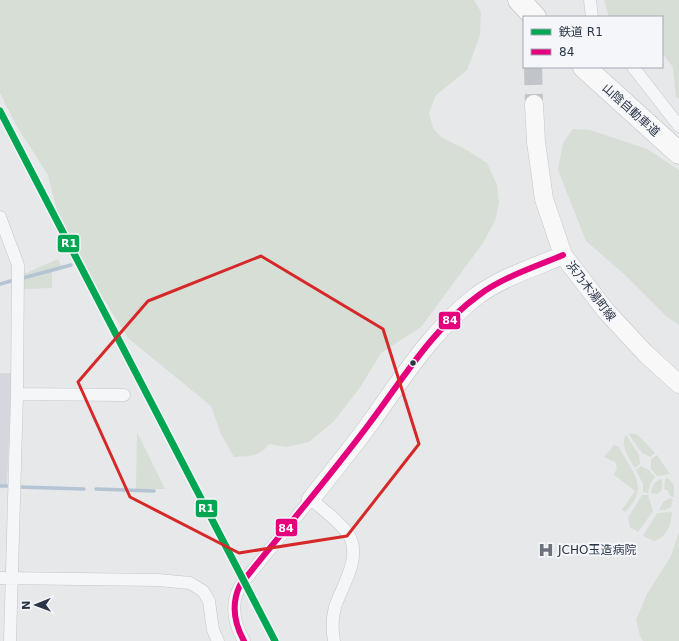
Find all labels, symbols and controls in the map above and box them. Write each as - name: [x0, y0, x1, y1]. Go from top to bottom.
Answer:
- legend: [523, 16, 663, 68]
- text: 鉄道 R1: [559, 25, 603, 39]
- text: 84: [559, 45, 574, 59]
- street label: 山陰自動車道: [600, 81, 662, 139]
- line badge: R1: [57, 234, 80, 253]
- text: R1: [61, 237, 77, 250]
- street label: 浜乃木湯町線: [563, 258, 619, 324]
- line badge: 84: [438, 311, 461, 330]
- text: 84: [442, 314, 458, 327]
- unlabelled marker: [408, 358, 418, 368]
- line badge: R1: [195, 499, 218, 518]
- text: R1: [198, 502, 214, 515]
- line badge: 84: [275, 518, 298, 537]
- text: 84: [278, 522, 294, 535]
- hospital icon: JCHO玉造病院: [537, 541, 555, 559]
- place label: JCHO玉造病院: [557, 543, 636, 557]
- north arrow: [16, 585, 56, 625]
- text: N: [20, 600, 33, 610]

